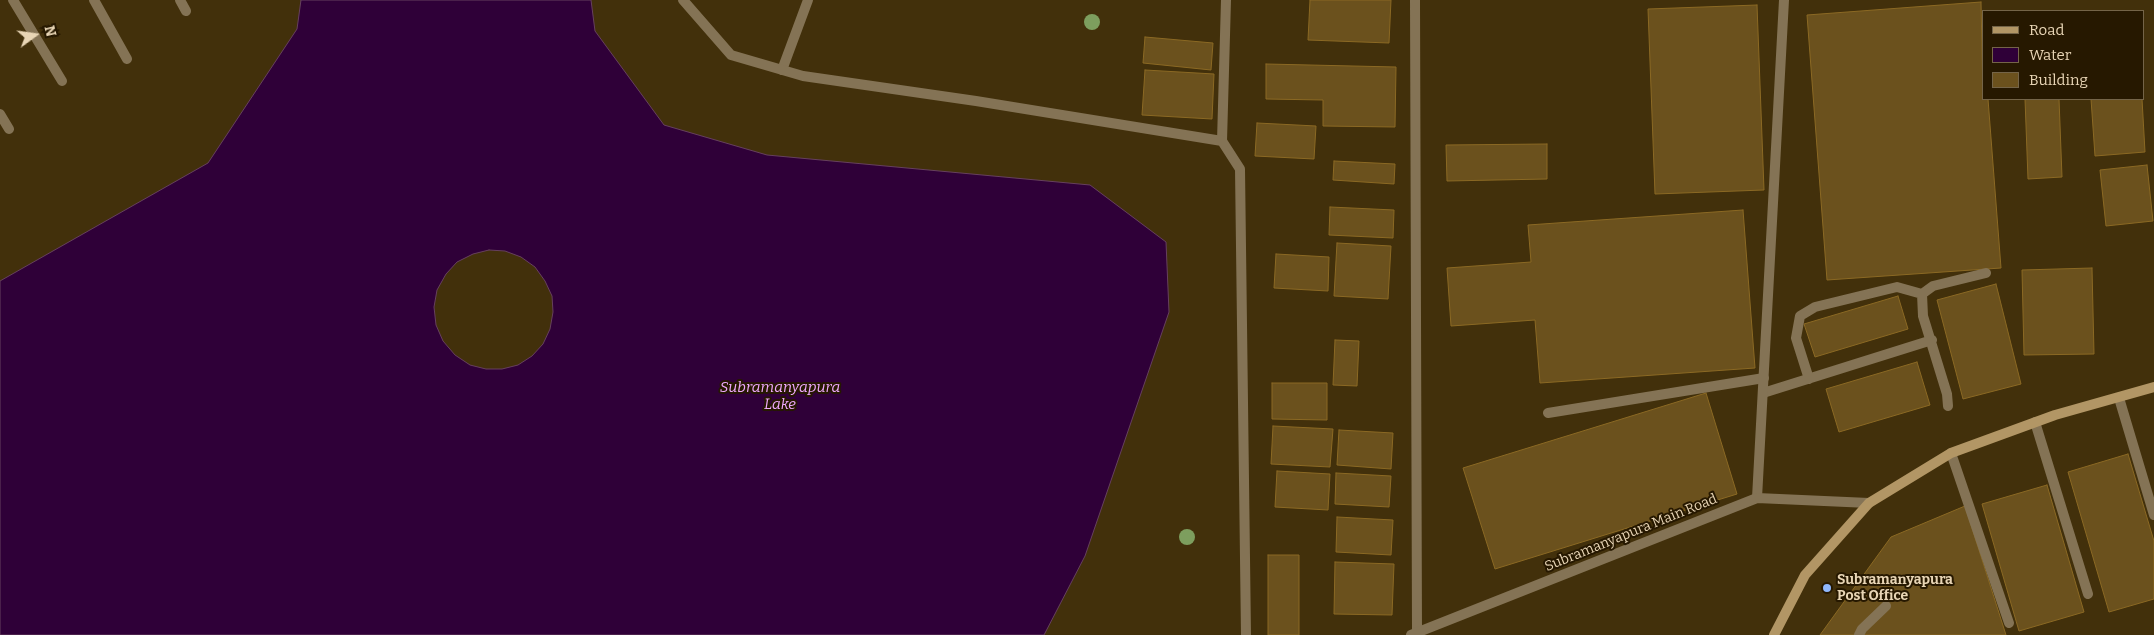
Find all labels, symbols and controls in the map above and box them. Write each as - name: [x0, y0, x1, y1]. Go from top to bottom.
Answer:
- north arrow: [10, 10, 60, 60]
- legend: [1982, 10, 2144, 100]
- text: Road: [2029, 21, 2064, 39]
- text: N: [40, 24, 60, 39]
- text: Water: [2029, 46, 2071, 64]
- text: Building: [2029, 71, 2088, 89]
- water label: Subramanyapura Lake: [720, 379, 840, 414]
- street label: Subramanyapura Main Road: [1542, 491, 1720, 575]
- place label: Subramanyapura Post Office: [1837, 572, 1953, 604]
- marker: Subramanyapura Post Office: [1821, 582, 1833, 594]

